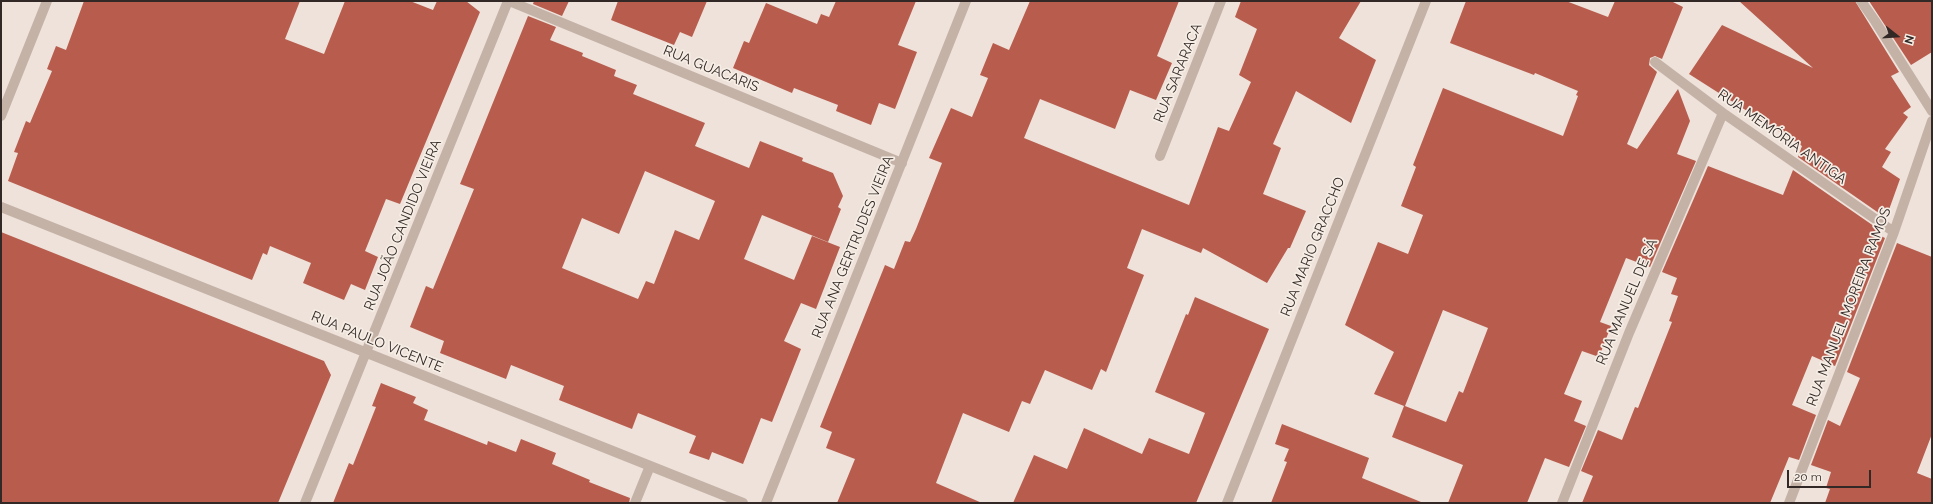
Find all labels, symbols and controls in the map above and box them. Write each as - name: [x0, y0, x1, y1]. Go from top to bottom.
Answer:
- north arrow: [1877, 16, 1917, 56]
- street label: RUA SARARACA: [1150, 21, 1206, 125]
- text: N: [1902, 34, 1916, 46]
- street label: RUA GUACARIS: [661, 42, 761, 96]
- street label: RUA MEMÓRIA ANTIGA: [1714, 86, 1850, 188]
- street label: RUA JOÃO CANDIDO VIEIRA: [361, 137, 445, 313]
- street label: RUA ANA GERTRUDES VIEIRA: [809, 153, 897, 341]
- street label: RUA MARIO GRACCHO: [1277, 175, 1349, 319]
- street label: RUA MANUEL MOREIRA RAMOS: [1803, 205, 1895, 409]
- street label: RUA MANUEL DE SÁ: [1593, 236, 1661, 368]
- street label: RUA PAULO VICENTE: [309, 308, 445, 376]
- scale bar: [1789, 462, 1873, 488]
- text: 20 m: [1794, 470, 1822, 484]

